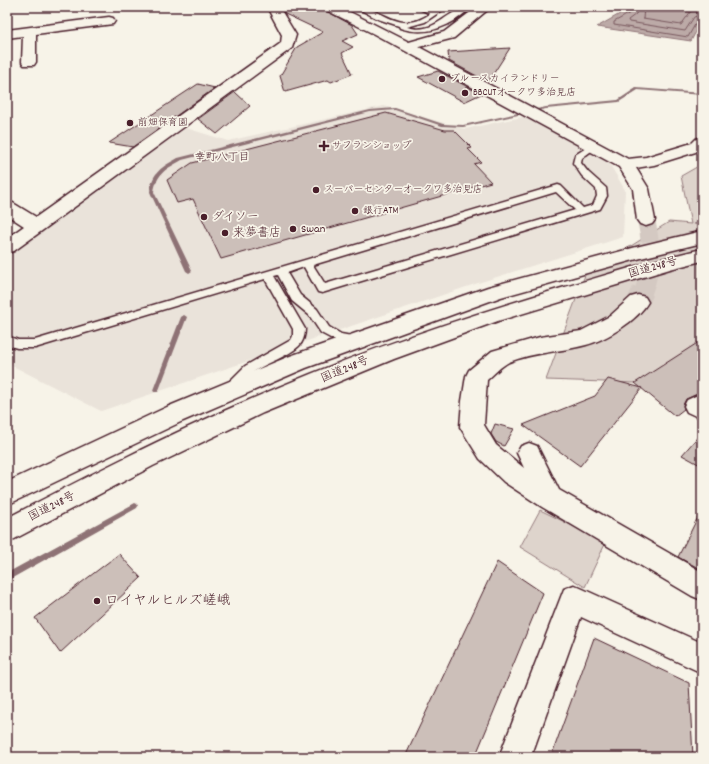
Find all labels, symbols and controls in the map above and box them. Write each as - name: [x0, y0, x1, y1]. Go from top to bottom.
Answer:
- place label: ブルースカイランドリー: [450, 72, 559, 86]
- marker: ブルースカイランドリー: [437, 74, 447, 84]
- place label: BBCUTオークワ多治見店: [473, 86, 576, 100]
- marker: BBCUTオークワ多治見店: [460, 88, 470, 98]
- place label: 前畑保育園: [138, 116, 188, 130]
- marker: 前畑保育園: [125, 118, 135, 128]
- place label: サフランショップ: [332, 139, 412, 153]
- marker: サフランショップ: [319, 141, 329, 151]
- district label: 幸町八丁目: [195, 150, 250, 166]
- place label: スーパーセンターオークワ多治見店: [324, 183, 483, 197]
- marker: スーパーセンターオークワ多治見店: [311, 185, 321, 195]
- place label: 銀行ATM: [363, 204, 398, 218]
- marker: 銀行ATM: [350, 206, 360, 216]
- place label: ダイソー: [212, 209, 259, 226]
- marker: ダイソー: [199, 212, 209, 222]
- place label: Swan: [301, 221, 326, 238]
- marker: Swan: [288, 224, 298, 234]
- place label: 来夢書店: [233, 225, 281, 242]
- marker: 来夢書店: [220, 228, 230, 238]
- street label: 国道248号: [626, 253, 680, 283]
- street label: 国道248号: [318, 352, 372, 388]
- street label: 国道248号: [25, 488, 79, 526]
- place label: ロイヤルヒルズ嵯峨: [105, 591, 230, 611]
- marker: ロイヤルヒルズ嵯峨: [92, 596, 102, 606]

